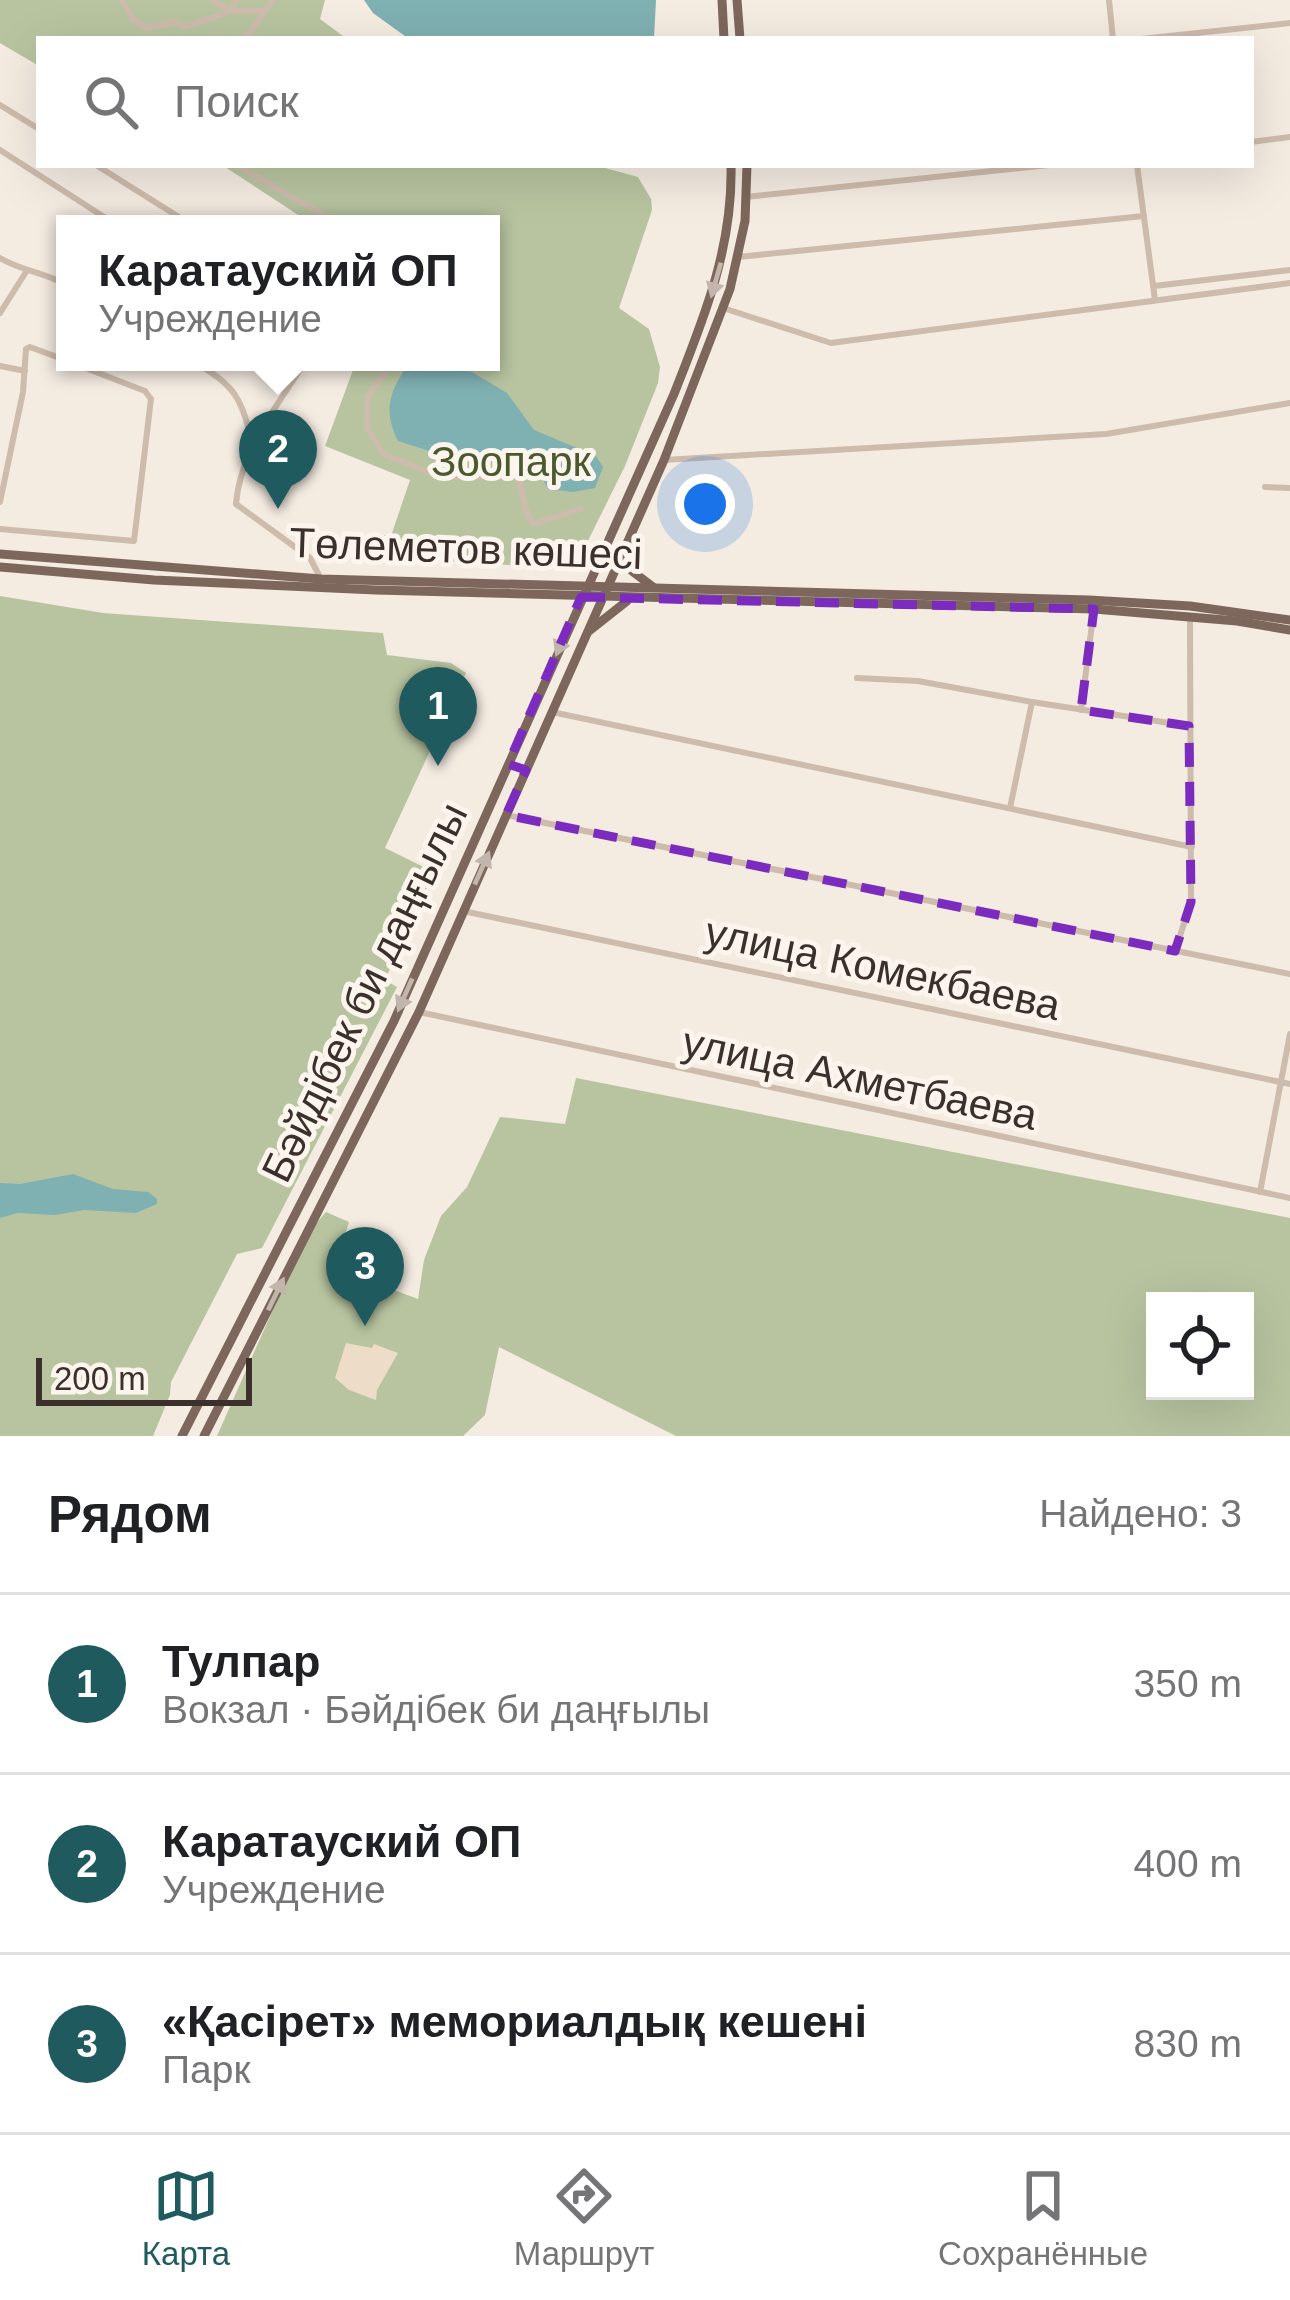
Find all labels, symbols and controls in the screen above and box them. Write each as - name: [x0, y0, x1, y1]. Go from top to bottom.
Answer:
- search box: [36, 36, 1254, 168]
- icon: search: [78, 69, 144, 135]
- text: Поиск: [174, 76, 299, 127]
- popup: [56, 215, 500, 371]
- text: Каратауский ОП: [98, 245, 458, 296]
- one-way arrow: [706, 262, 724, 299]
- text: Учреждение: [98, 297, 322, 340]
- pin: 2: [239, 410, 317, 509]
- park label: Зоопарк: [431, 438, 592, 485]
- your location: [675, 474, 735, 534]
- street label: Төлеметов көшесі: [289, 519, 643, 578]
- one-way arrow: [553, 622, 573, 657]
- pin: 1: [399, 667, 477, 766]
- street label: Бәйдібек би даңғылы: [252, 795, 477, 1189]
- one-way arrow: [473, 850, 493, 885]
- street label: улица Комекбаева: [701, 908, 1065, 1029]
- one-way arrow: [395, 978, 415, 1013]
- street label: улица Ахметбаева: [678, 1018, 1042, 1139]
- pin: 3: [326, 1227, 404, 1326]
- one-way arrow: [266, 1277, 286, 1312]
- map controls: [1146, 1292, 1254, 1400]
- button: locate: [1146, 1292, 1254, 1400]
- scale bar: [36, 1352, 252, 1405]
- text: 200 m: [54, 1360, 146, 1397]
- text: Рядом: [48, 1486, 212, 1543]
- text: Найдено: 3: [1039, 1492, 1242, 1535]
- text: Тулпар: [162, 1636, 321, 1687]
- text: 1: [76, 1662, 98, 1705]
- text: 350 m: [1134, 1662, 1242, 1705]
- text: Вокзал · Бәйдібек би даңғылы: [162, 1688, 710, 1731]
- text: Каратауский ОП: [162, 1816, 521, 1867]
- text: 2: [76, 1842, 98, 1885]
- text: 400 m: [1134, 1842, 1242, 1885]
- text: Учреждение: [162, 1868, 386, 1911]
- text: «Қасірет» мемориалдық кешені: [162, 1996, 867, 2047]
- text: 3: [76, 2022, 98, 2065]
- text: 830 m: [1134, 2022, 1242, 2065]
- text: Парк: [162, 2048, 250, 2091]
- tab: Карта: [142, 2163, 230, 2273]
- tab: Маршрут: [514, 2163, 654, 2273]
- tab: Сохранённые: [938, 2163, 1148, 2273]

